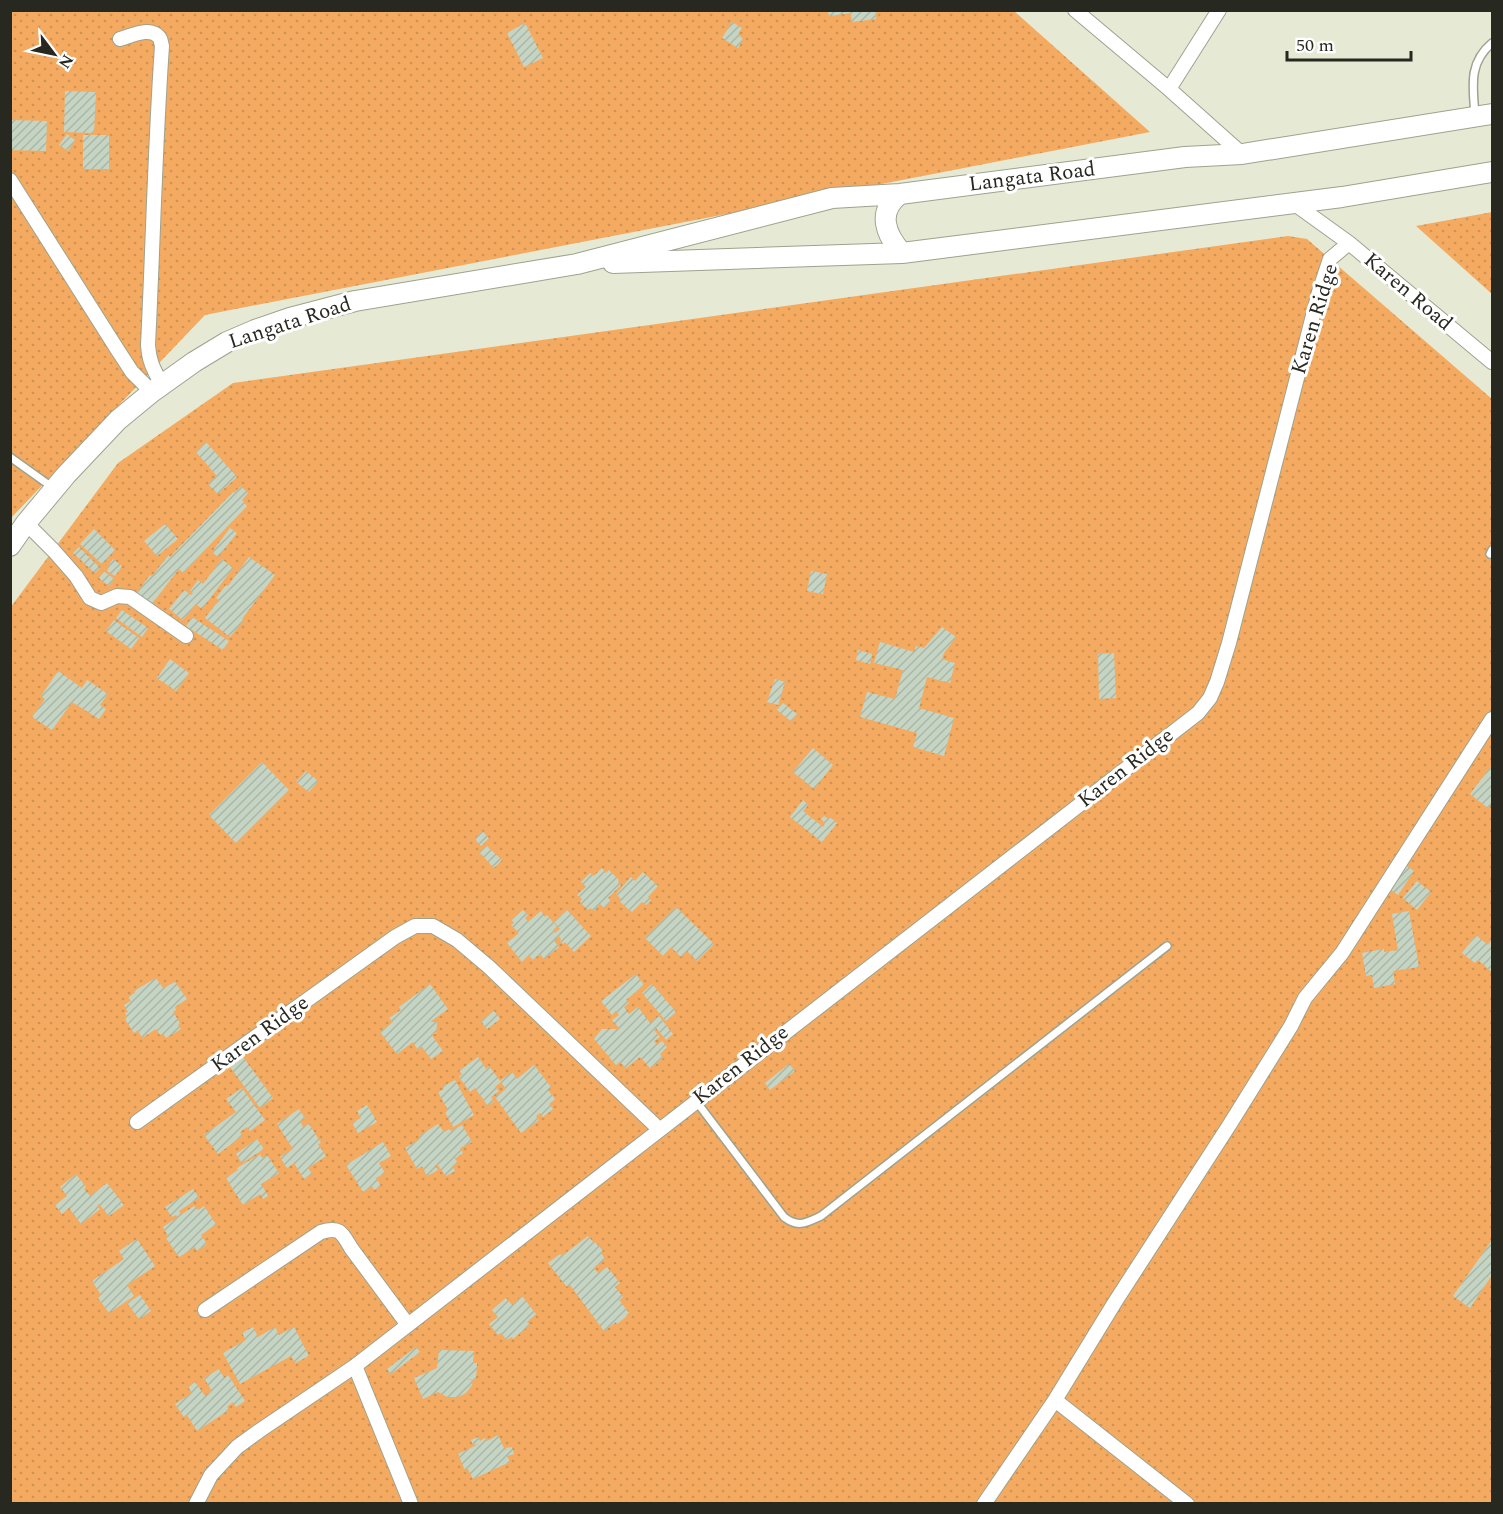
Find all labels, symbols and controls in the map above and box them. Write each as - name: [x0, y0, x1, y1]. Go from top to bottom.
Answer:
- north arrow: [24, 24, 84, 84]
- scale bar: [1287, 24, 1412, 62]
- text: 50 m: [1296, 32, 1334, 59]
- text: N: [52, 50, 80, 73]
- street label: Langata Road: [967, 153, 1097, 201]
- street label: Karen Road: [1356, 245, 1460, 339]
- street label: Karen Ridge: [1283, 260, 1347, 378]
- street label: Langata Road: [224, 288, 356, 358]
- street label: Karen Ridge: [1071, 720, 1181, 816]
- street label: Karen Ridge: [204, 987, 316, 1081]
- street label: Karen Ridge: [686, 1017, 796, 1113]

